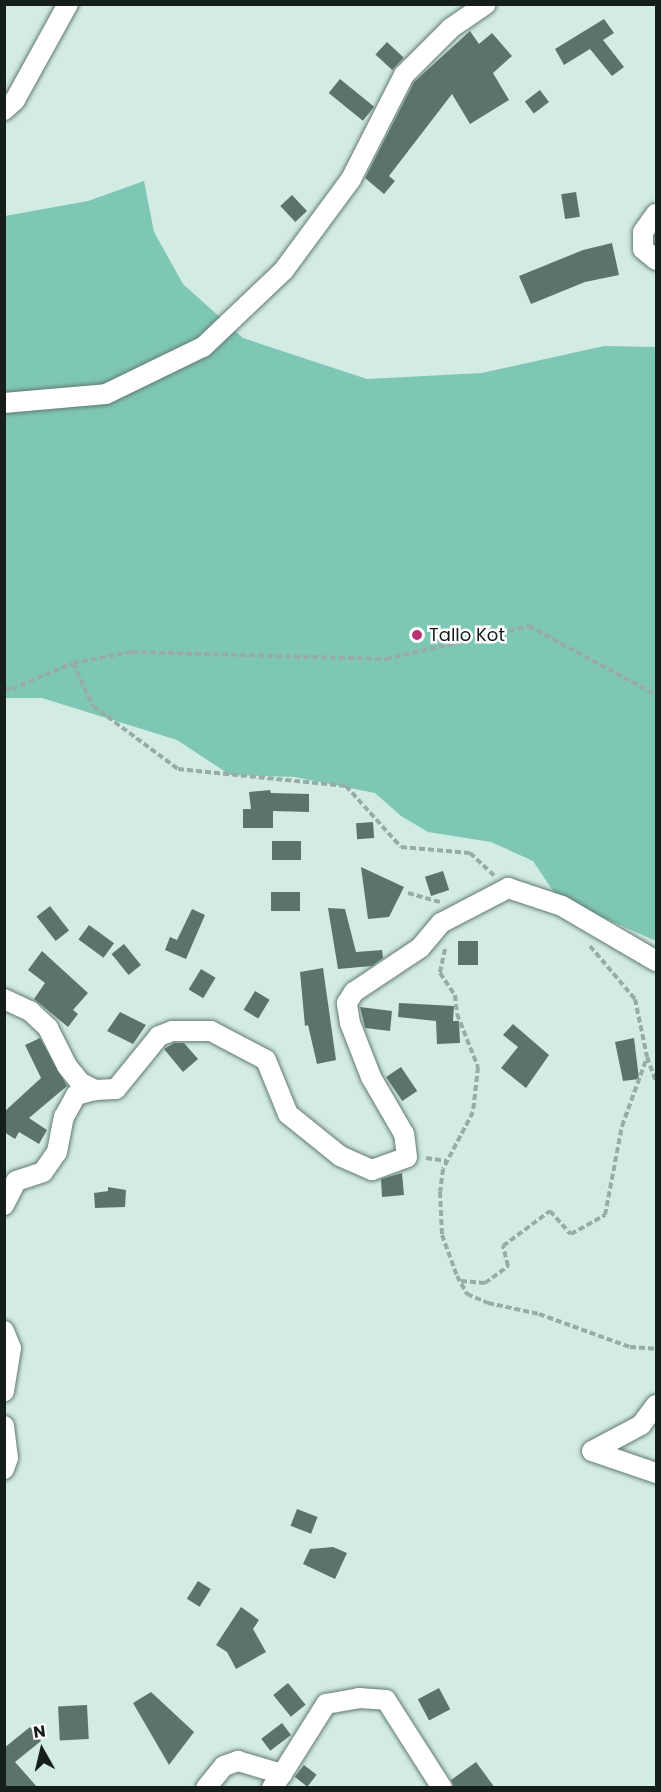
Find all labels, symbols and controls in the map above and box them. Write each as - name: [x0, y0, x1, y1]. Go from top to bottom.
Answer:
- place label: Tallo Kot: [429, 624, 505, 646]
- marker: Tallo Kot: [410, 628, 424, 642]
- text: N: [32, 1719, 47, 1744]
- north arrow: [12, 1720, 72, 1780]

